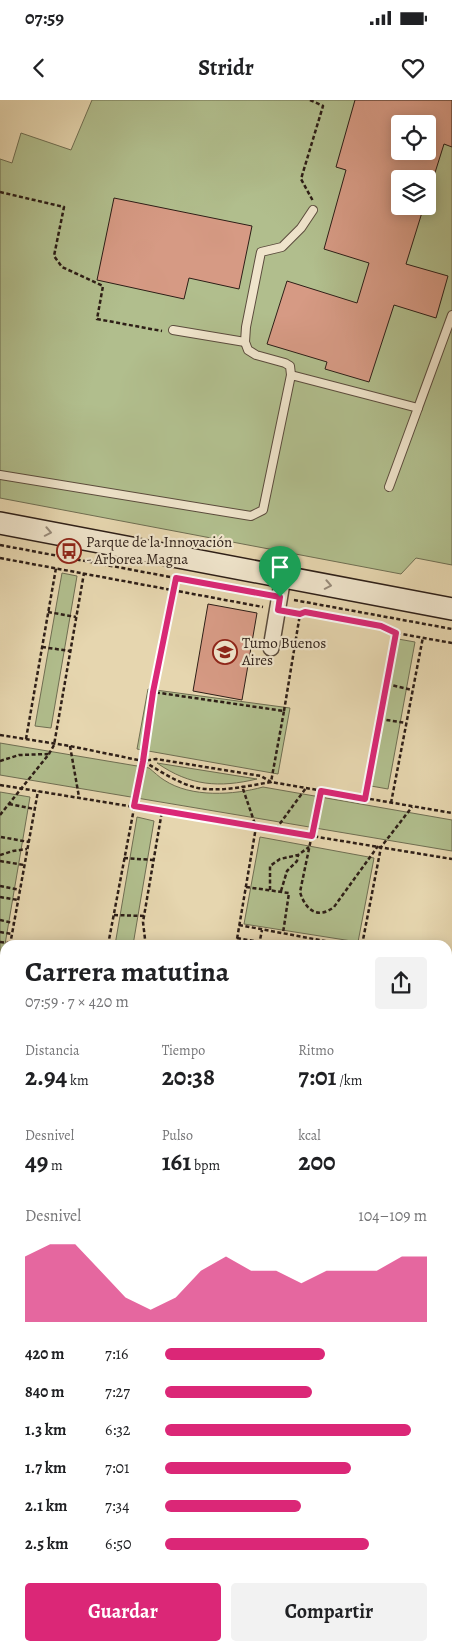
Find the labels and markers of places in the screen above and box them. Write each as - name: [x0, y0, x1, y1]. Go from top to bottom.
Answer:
- place label: Parque de la Innovación - Arborea Magna: [86, 532, 232, 569]
- bus stop icon: Parque de la Innovación - Arborea Magna: [56, 538, 82, 564]
- pin: [259, 546, 301, 597]
- place label: Tumo Buenos Aires: [241, 633, 326, 670]
- school or university icon: Tumo Buenos Aires: [212, 639, 238, 665]

